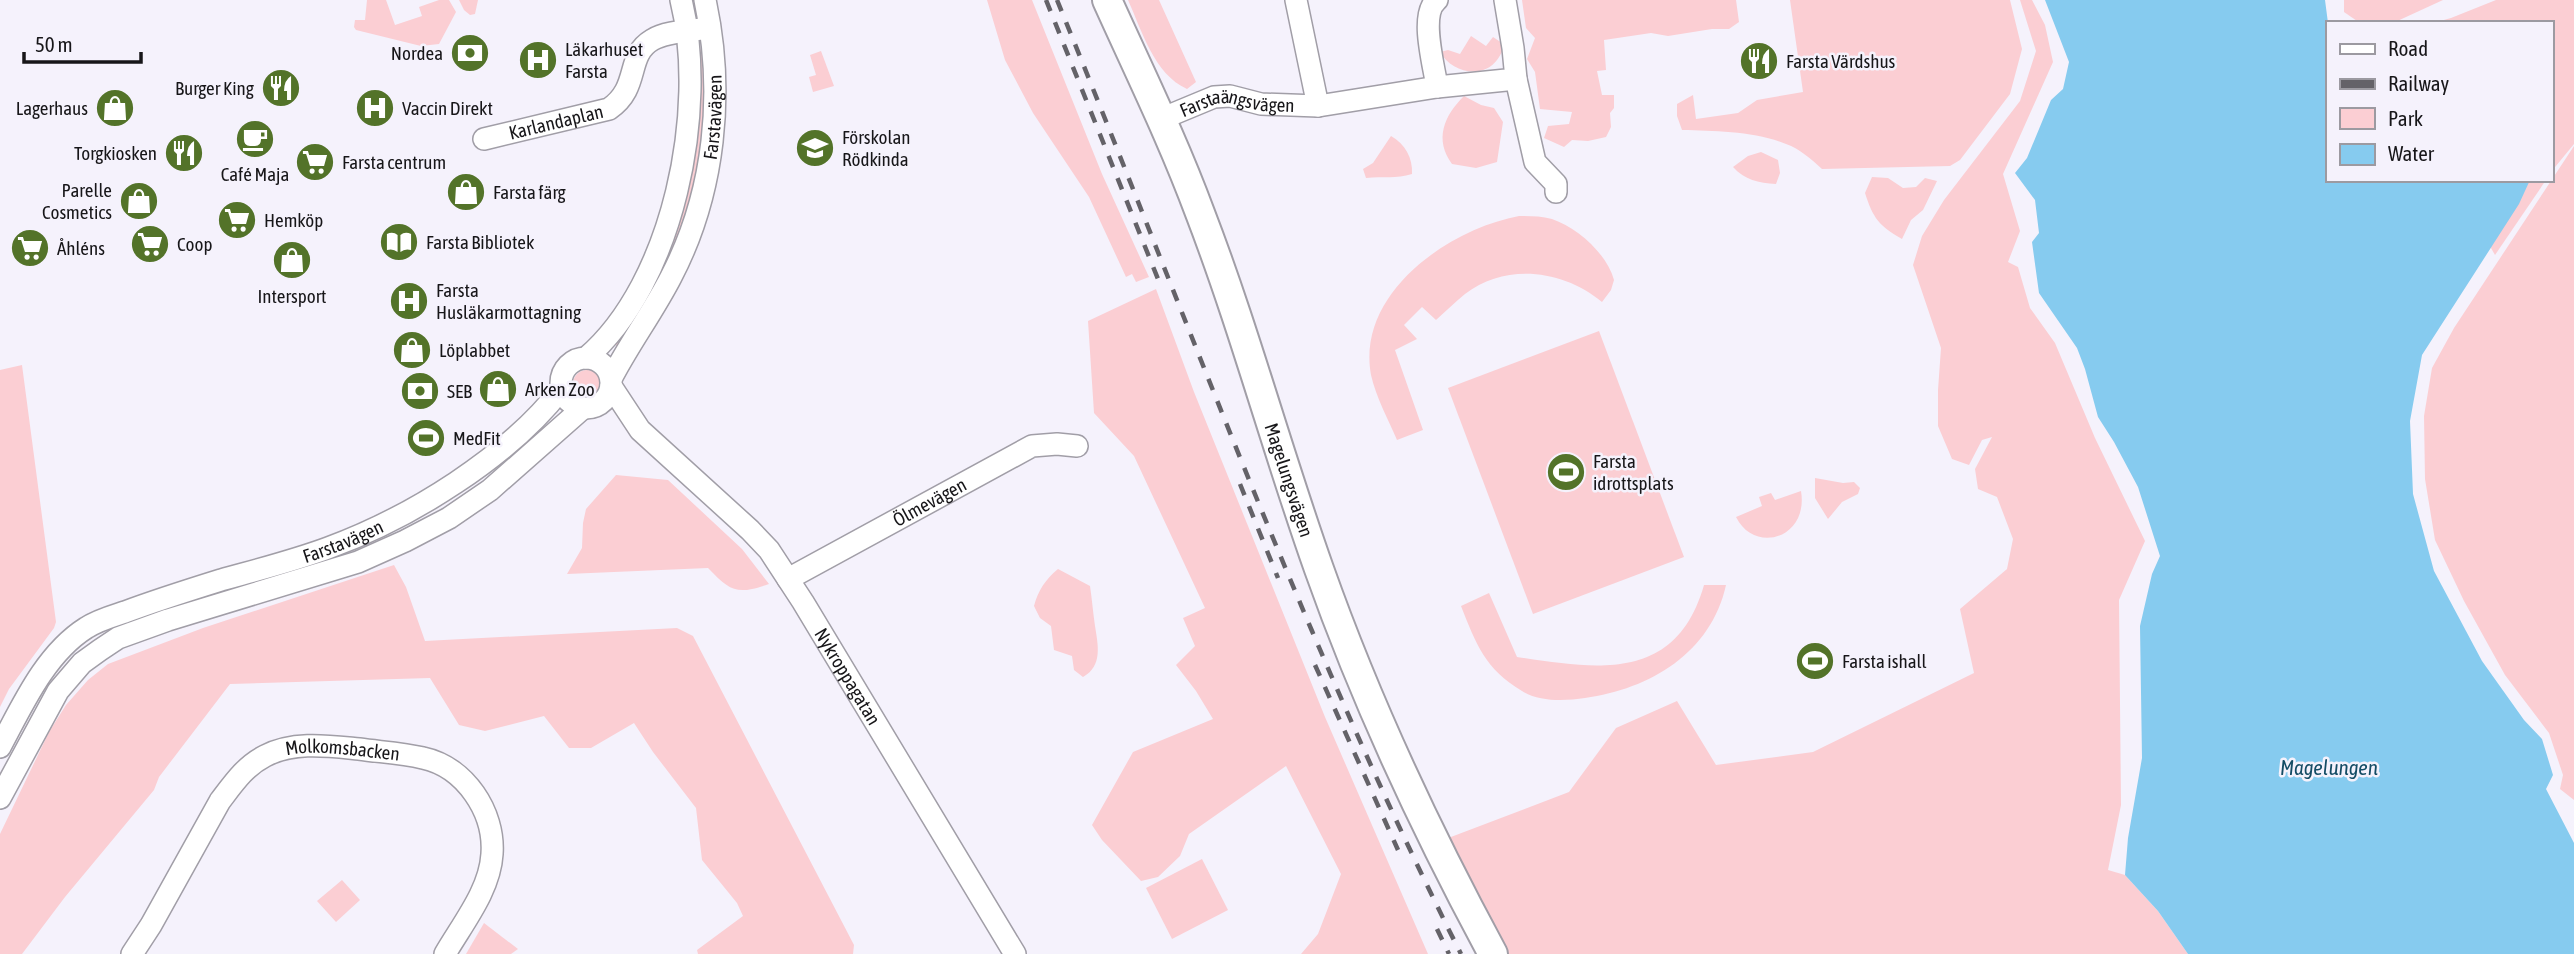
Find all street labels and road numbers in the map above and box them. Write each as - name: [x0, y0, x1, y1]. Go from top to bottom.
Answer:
- street label: Farstavägen: [699, 75, 726, 161]
- street label: Farstaängsvägen: [1176, 85, 1295, 121]
- street label: Karlandaplan: [506, 100, 605, 144]
- street label: Magelungsvägen: [1261, 420, 1318, 540]
- street label: Ölmevägen: [889, 473, 970, 531]
- street label: Farstavägen: [300, 515, 387, 567]
- street label: Nykroppagatan: [810, 624, 885, 729]
- street label: Molkomsbacken: [284, 735, 401, 765]

